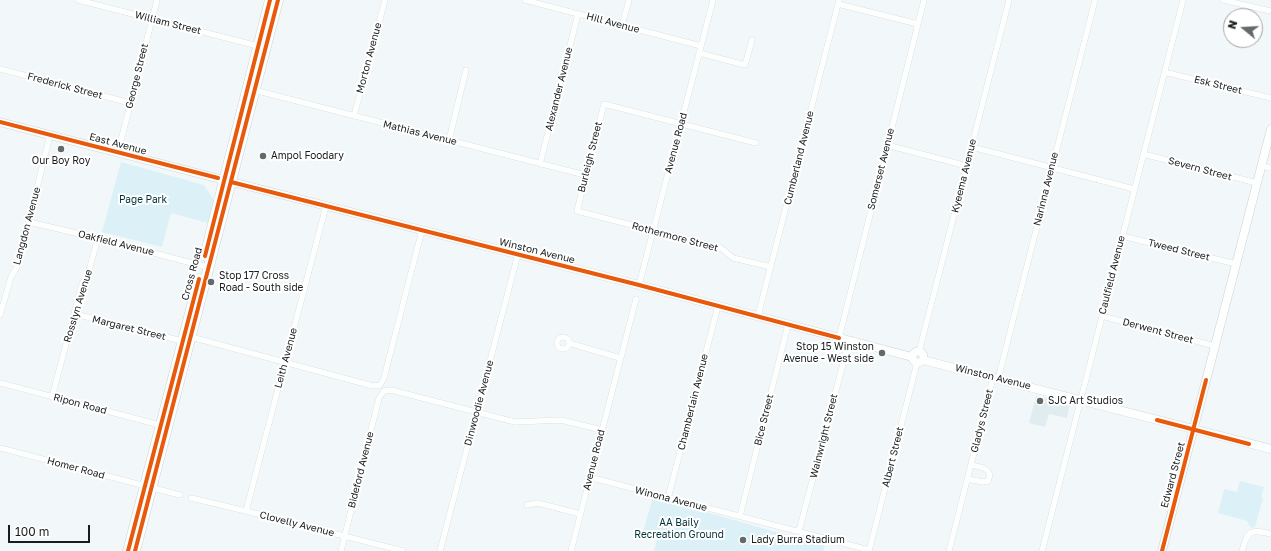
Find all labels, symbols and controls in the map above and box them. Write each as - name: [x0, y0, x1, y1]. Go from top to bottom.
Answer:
- north arrow: [1223, 8, 1263, 48]
- street label: William Street: [134, 9, 202, 37]
- street label: Hill Avenue: [585, 10, 641, 36]
- text: N: [1225, 18, 1240, 30]
- street label: Morton Avenue: [354, 21, 384, 95]
- street label: George Street: [123, 42, 151, 110]
- street label: Alexander Avenue: [543, 46, 575, 132]
- street label: Frederick Street: [26, 70, 104, 102]
- street label: Esk Street: [1193, 73, 1243, 97]
- street label: Cumberland Avenue: [782, 110, 816, 206]
- street label: Avenue Road: [662, 111, 690, 175]
- street label: Mathias Avenue: [382, 118, 458, 148]
- street label: Burleigh Street: [575, 120, 605, 194]
- street label: Somerset Avenue: [865, 127, 897, 211]
- street label: East Avenue: [88, 131, 148, 157]
- street label: Kyeema Avenue: [949, 138, 979, 214]
- marker: Our Boy Roy: [56, 144, 66, 154]
- place label: Ampol Foodary: [271, 150, 344, 162]
- marker: Ampol Foodary: [258, 151, 268, 161]
- street label: Narinna Avenue: [1031, 151, 1061, 227]
- place label: Our Boy Roy: [32, 155, 90, 167]
- street label: Severn Street: [1167, 155, 1233, 183]
- street label: Langdon Avenue: [11, 186, 43, 266]
- park label: Page Park: [119, 194, 167, 206]
- street label: Rothermore Street: [630, 220, 720, 254]
- street label: Oakfield Avenue: [77, 228, 155, 258]
- street label: Caulfield Avenue: [1096, 234, 1128, 316]
- street label: Winston Avenue: [498, 236, 576, 266]
- street label: Tweed Street: [1147, 237, 1211, 263]
- street label: Cross Road: [179, 246, 205, 302]
- street label: Rosslyn Avenue: [61, 268, 95, 344]
- place label: Stop 177 Cross Road - South side: [219, 270, 303, 294]
- marker: Stop 177 Cross Road - South side: [206, 277, 216, 287]
- street label: Margaret Street: [91, 313, 167, 343]
- street label: Derwent Street: [1121, 316, 1195, 346]
- street label: Leith Avenue: [272, 326, 300, 390]
- place label: Stop 15 Winston Avenue - West side: [783, 341, 874, 364]
- marker: Stop 15 Winston Avenue - West side: [877, 348, 887, 358]
- street label: Chamberlain Avenue: [675, 353, 711, 451]
- street label: Dinwoodie Avenue: [462, 359, 496, 447]
- street label: Winston Avenue: [954, 362, 1032, 392]
- street label: Gladys Street: [968, 388, 996, 454]
- street label: Ripon Road: [52, 391, 108, 417]
- street label: Bice Street: [752, 393, 776, 447]
- street label: Wainwright Street: [808, 393, 840, 479]
- place label: SJC Art Studios: [1048, 395, 1123, 407]
- marker: SJC Art Studios: [1035, 396, 1045, 406]
- street label: Albert Street: [880, 426, 906, 488]
- street label: Avenue Road: [581, 428, 607, 492]
- street label: Bideford Avenue: [346, 430, 376, 510]
- street label: Edward Street: [1158, 441, 1188, 509]
- street label: Homer Road: [46, 455, 106, 481]
- street label: Winona Avenue: [634, 484, 708, 514]
- street label: Clovelly Avenue: [258, 509, 336, 539]
- scale bar: [10, 517, 92, 543]
- park label: AA Baily Recreation Ground: [634, 517, 724, 540]
- text: 100 m: [15, 524, 49, 539]
- place label: Lady Burra Stadium: [751, 534, 845, 546]
- marker: Lady Burra Stadium: [738, 535, 748, 545]

